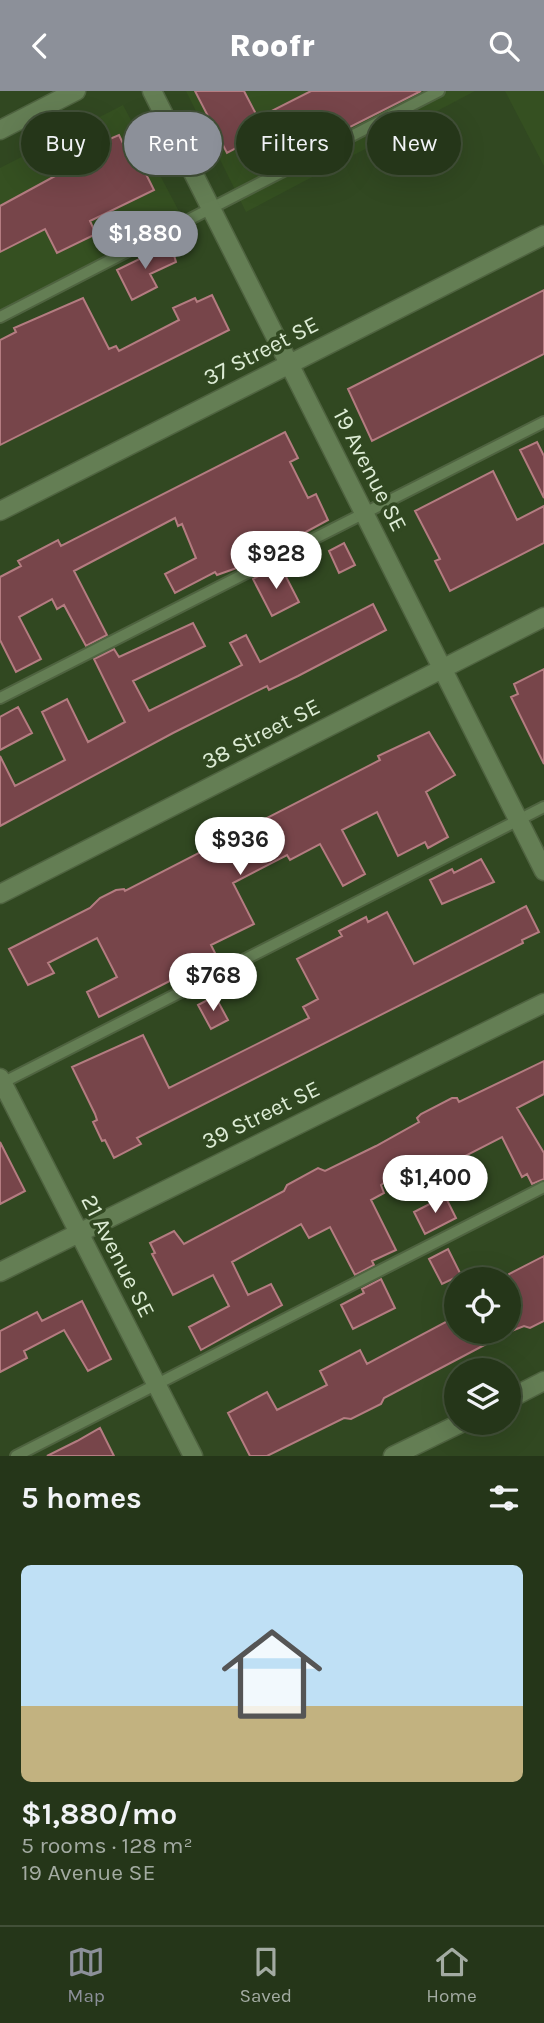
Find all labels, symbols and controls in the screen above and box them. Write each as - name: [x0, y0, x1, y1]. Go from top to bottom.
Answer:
- icon: back: [21, 27, 59, 65]
- text: Roofr: [229, 27, 315, 64]
- icon: search: [485, 27, 523, 65]
- chip: Buy: [21, 112, 110, 175]
- chip: Rent: [124, 112, 222, 175]
- chip: Filters: [236, 112, 353, 175]
- chip: New: [367, 112, 461, 175]
- pin: $1,880: [88, 211, 202, 271]
- text: $1,880: [108, 220, 182, 247]
- street label: 37 Street SE: [199, 311, 323, 391]
- street label: 19 Avenue SE: [327, 404, 413, 536]
- pin: $928: [235, 531, 317, 591]
- text: $928: [247, 540, 305, 567]
- street label: 38 Street SE: [198, 693, 324, 775]
- pin: $936: [199, 817, 281, 877]
- text: $936: [211, 826, 269, 853]
- pin: $768: [172, 953, 254, 1013]
- text: $768: [185, 962, 241, 989]
- street label: 39 Street SE: [198, 1075, 324, 1155]
- pin: $1,400: [378, 1155, 492, 1215]
- text: $1,400: [399, 1164, 471, 1191]
- street label: 21 Avenue SE: [75, 1190, 161, 1322]
- map controls: [444, 1267, 521, 1435]
- button: locate: [444, 1267, 521, 1344]
- button: layers: [444, 1358, 521, 1435]
- icon: filters: [485, 1479, 523, 1517]
- text: 5 homes: [21, 1480, 142, 1516]
- icon: home: [209, 1611, 335, 1737]
- text: $1,880/mo: [21, 1796, 177, 1832]
- text: 5 rooms · 128 m²: [21, 1832, 193, 1859]
- text: 19 Avenue SE: [21, 1859, 155, 1886]
- tab: Map: [67, 1943, 105, 2007]
- tab: Saved: [239, 1943, 292, 2007]
- tab: Home: [426, 1943, 477, 2007]

